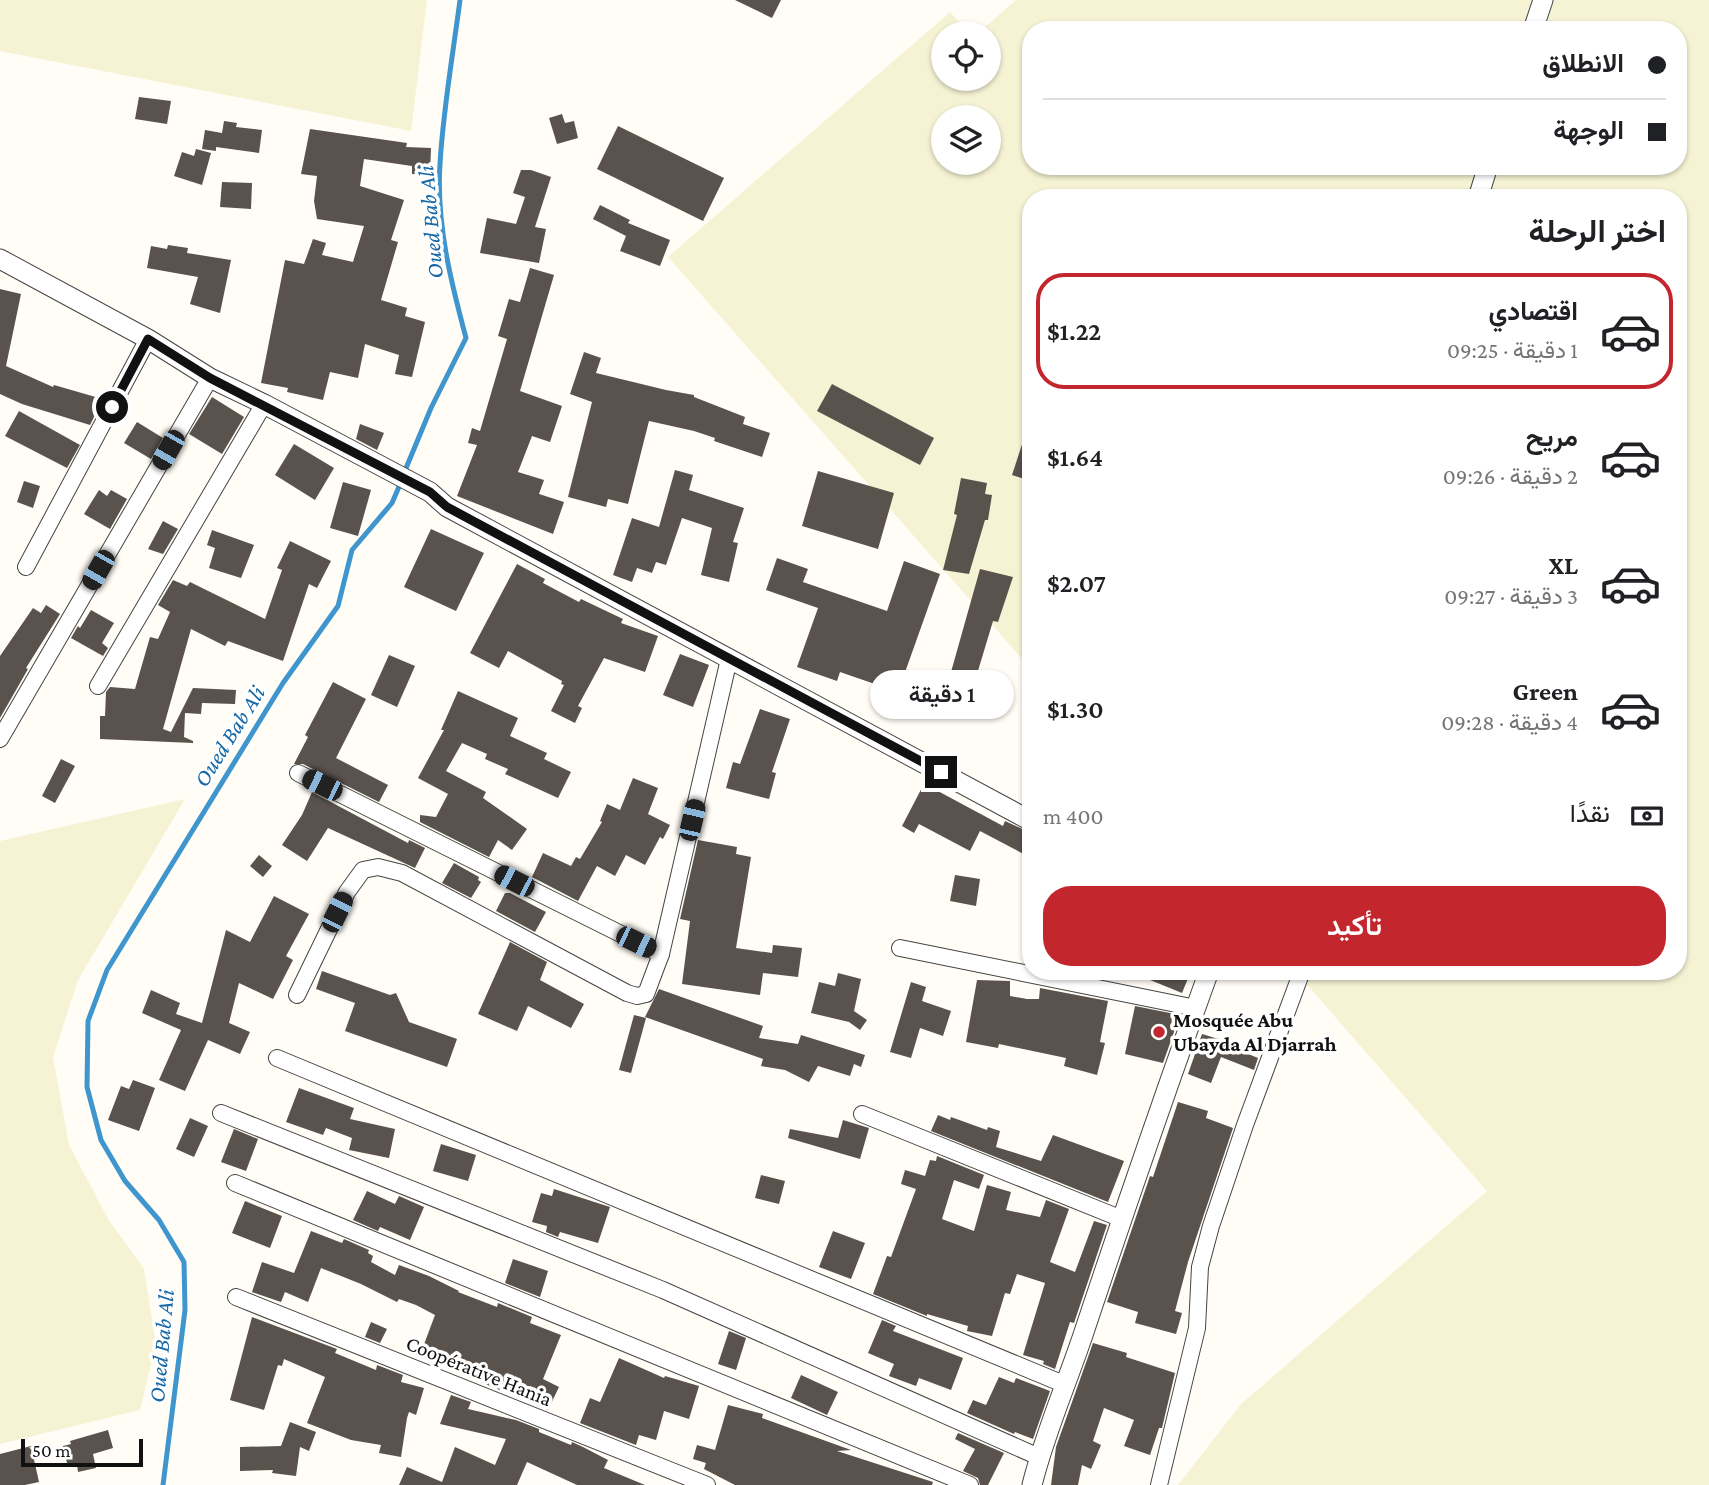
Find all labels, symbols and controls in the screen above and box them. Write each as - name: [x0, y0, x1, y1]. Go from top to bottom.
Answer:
- map controls: [931, 21, 1001, 175]
- button: locate: [931, 21, 1001, 91]
- text: الانطلاق: [1542, 49, 1624, 78]
- button: layers: [931, 105, 1001, 175]
- text: الوجهة: [1553, 116, 1624, 145]
- water label: Oued Bab Ali: [412, 164, 448, 280]
- text: اختر الرحلة: [1529, 213, 1666, 249]
- text: اقتصادي: [1489, 297, 1578, 326]
- icon: car: [1599, 300, 1662, 363]
- text: $1.22: [1047, 317, 1101, 346]
- text: 1 دقيقة · 09:25: [1447, 337, 1578, 363]
- route start: [96, 391, 128, 423]
- text: مريح: [1526, 423, 1578, 452]
- icon: car: [1599, 426, 1662, 489]
- car: [149, 427, 188, 473]
- text: $1.64: [1047, 443, 1103, 472]
- text: 2 دقيقة · 09:26: [1443, 463, 1578, 489]
- car: [79, 547, 118, 593]
- text: XL: [1549, 551, 1578, 580]
- icon: car: [1599, 552, 1662, 615]
- text: $2.07: [1047, 569, 1106, 598]
- text: 3 دقيقة · 09:27: [1444, 583, 1578, 609]
- callout: 1 دقيقة: [869, 670, 1013, 720]
- text: Green: [1512, 677, 1578, 706]
- icon: car: [1599, 678, 1662, 741]
- water label: Oued Bab Ali: [188, 680, 271, 791]
- text: 1 دقيقة: [909, 681, 975, 707]
- text: $1.30: [1047, 695, 1104, 724]
- text: 4 دقيقة · 09:28: [1441, 709, 1578, 735]
- route end: [925, 756, 957, 788]
- car: [299, 766, 346, 804]
- car: [678, 797, 707, 843]
- icon: cash: [1628, 797, 1666, 835]
- text: نقدًا: [1570, 799, 1610, 828]
- text: 400 m: [1043, 803, 1104, 829]
- car: [491, 862, 538, 900]
- button: تأكيد: [1043, 886, 1666, 966]
- car: [319, 889, 356, 935]
- car: [613, 923, 660, 961]
- place label: Mosquée Abu Ubayda Al Djarrah: [1173, 1008, 1337, 1056]
- marker: Mosquée Abu Ubayda Al Djarrah: [1151, 1024, 1167, 1040]
- water label: Oued Bab Ali: [143, 1288, 179, 1404]
- street label: Coopérative Hania: [403, 1331, 556, 1411]
- scale bar: [21, 1436, 144, 1468]
- text: 50 m: [32, 1440, 71, 1461]

